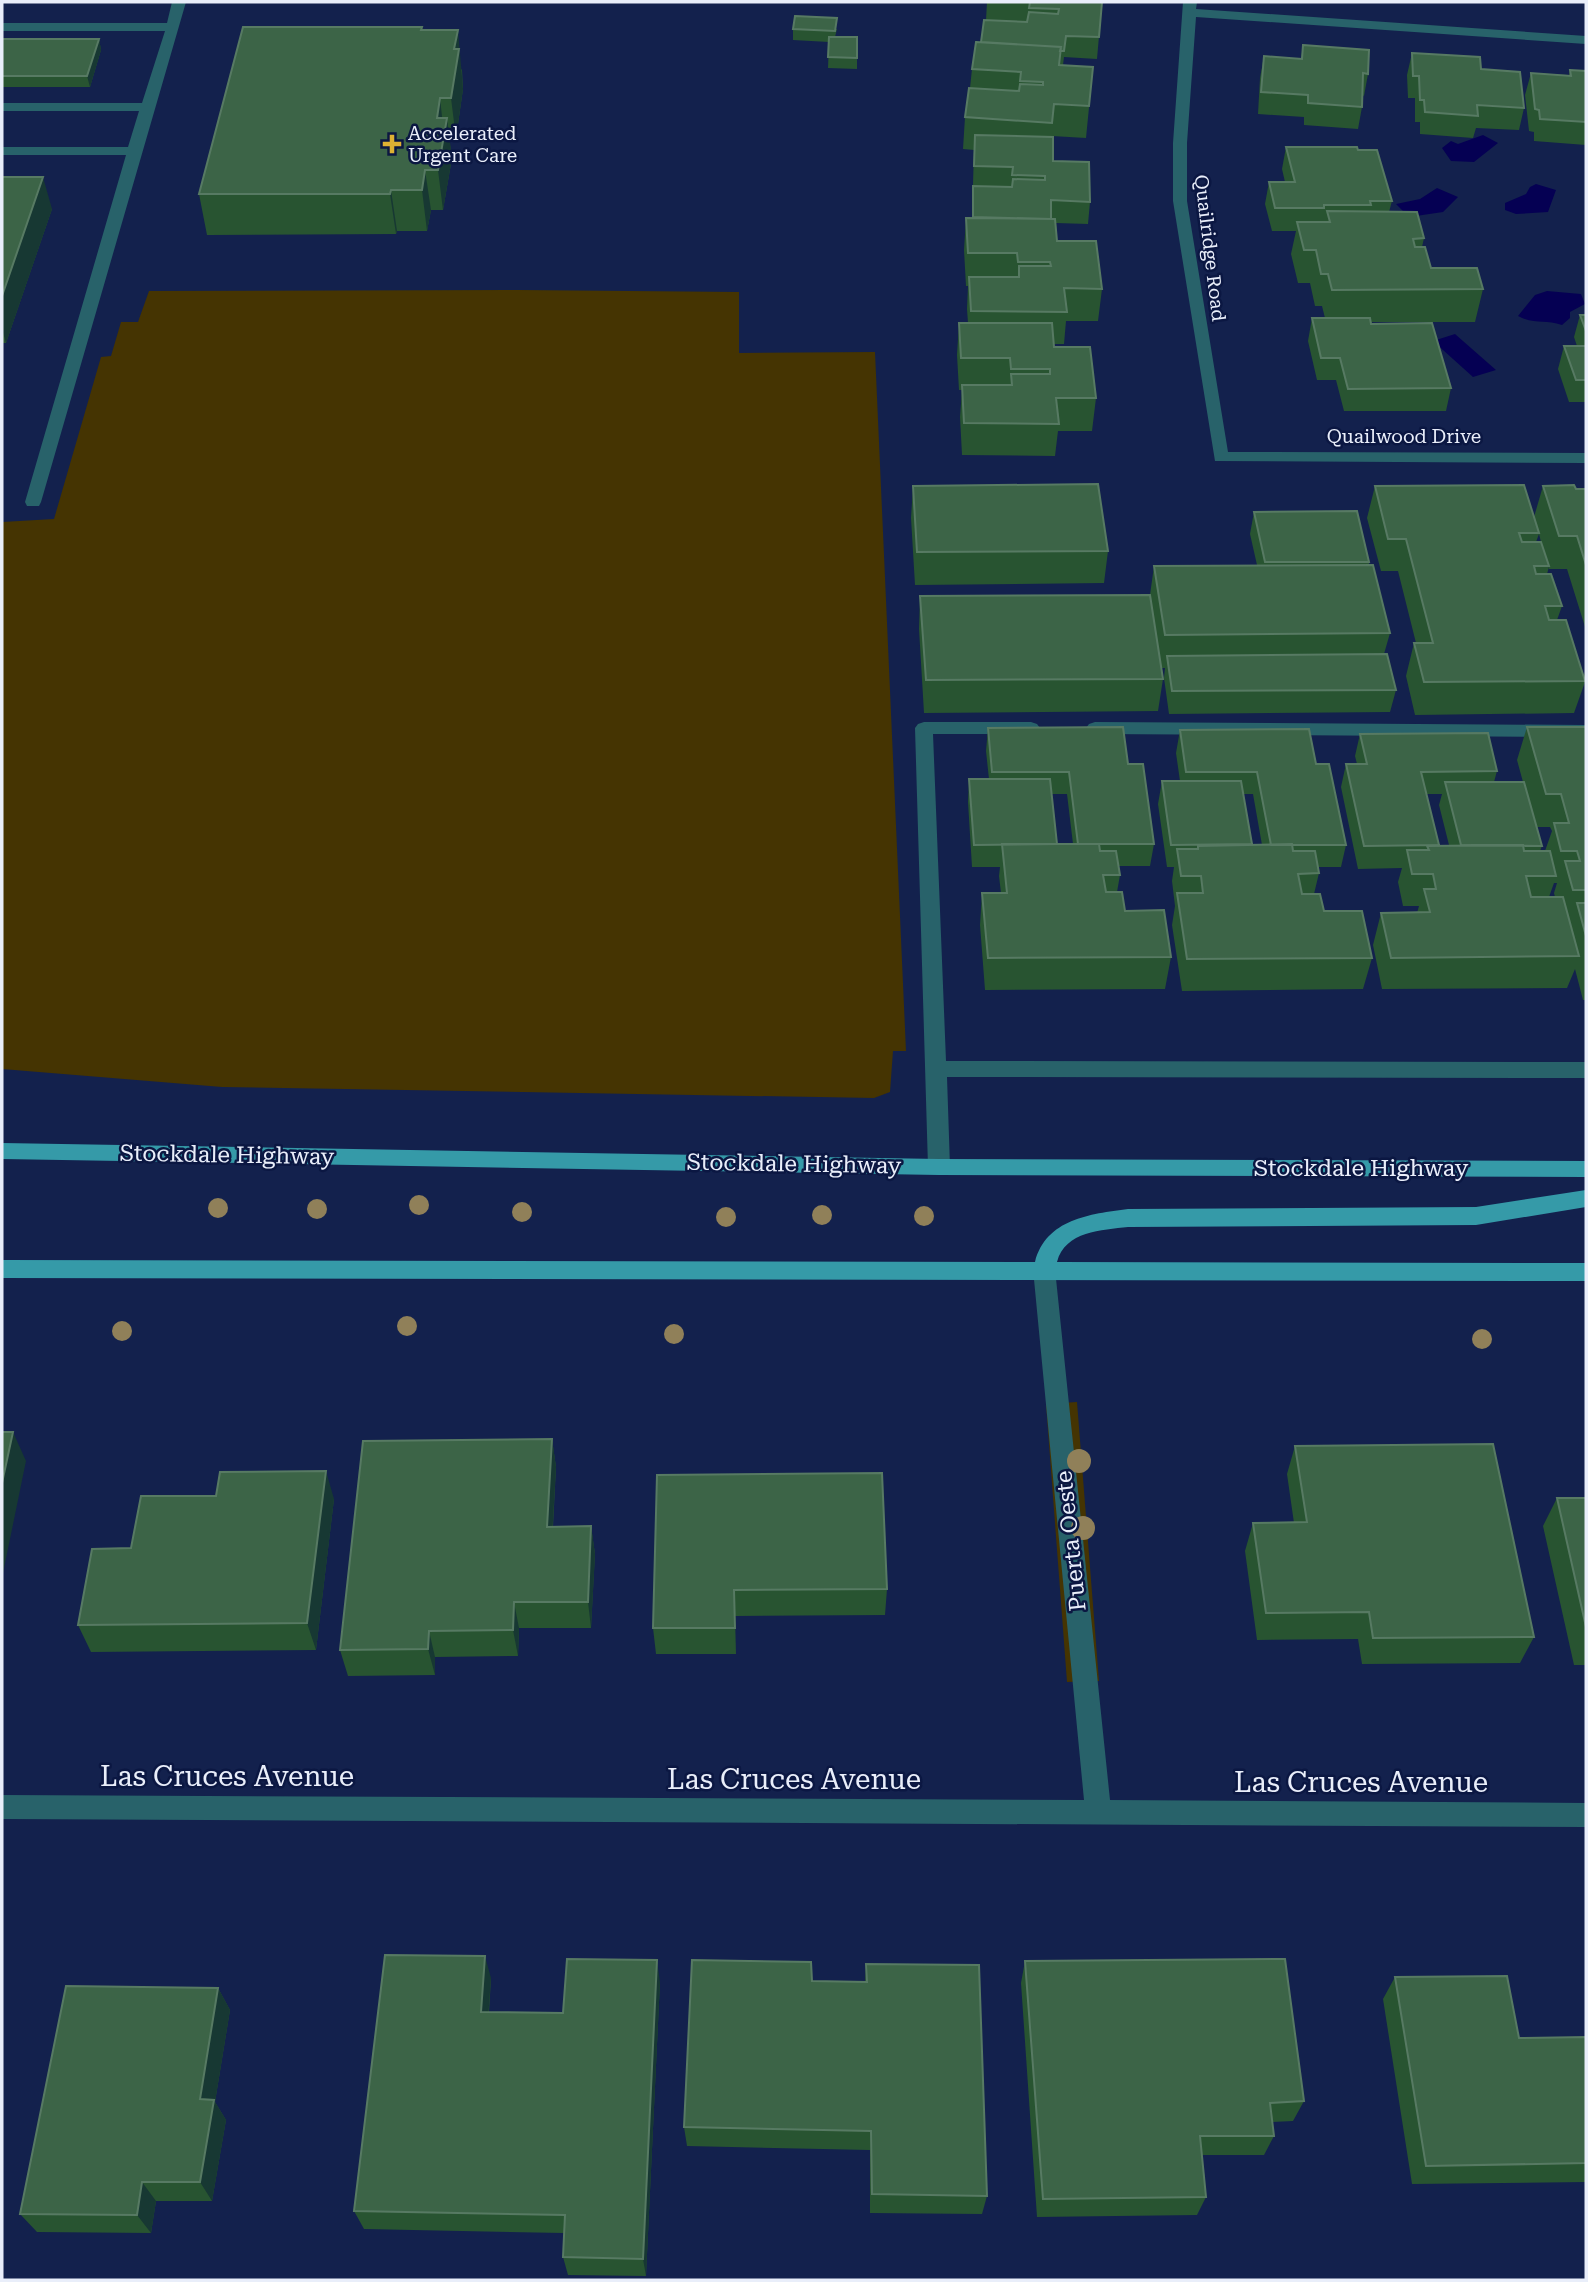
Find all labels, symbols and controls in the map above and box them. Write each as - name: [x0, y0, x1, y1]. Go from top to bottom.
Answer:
- place label: Accelerated Urgent Care: [408, 122, 517, 167]
- marker: Accelerated Urgent Care: [382, 134, 402, 154]
- street label: Quailridge Road: [1190, 173, 1230, 323]
- street label: Quailwood Drive: [1327, 425, 1481, 448]
- street label: Stockdale Highway: [120, 1140, 335, 1170]
- street label: Stockdale Highway: [687, 1149, 902, 1179]
- street label: Stockdale Highway: [1254, 1155, 1469, 1182]
- street label: Puerta Oeste: [1050, 1469, 1092, 1613]
- street label: Las Cruces Avenue: [100, 1760, 354, 1793]
- street label: Las Cruces Avenue: [667, 1763, 921, 1796]
- street label: Las Cruces Avenue: [1234, 1766, 1488, 1799]

